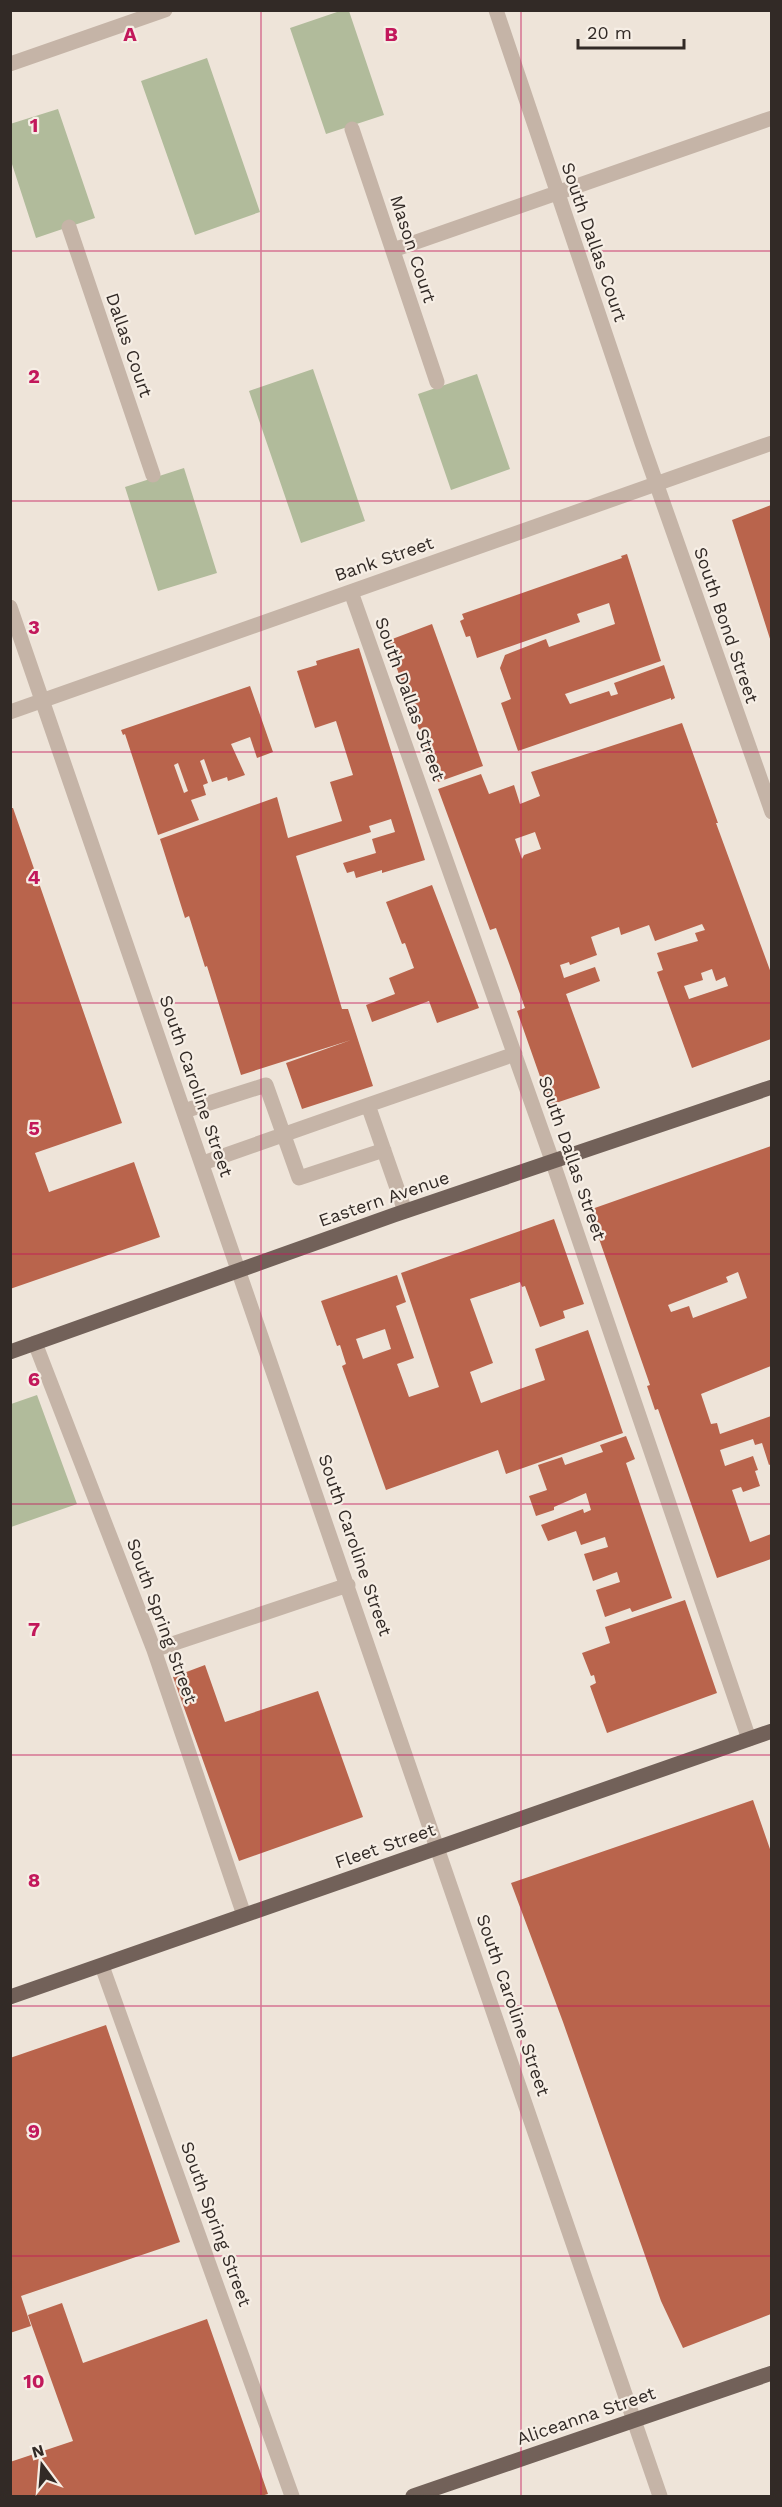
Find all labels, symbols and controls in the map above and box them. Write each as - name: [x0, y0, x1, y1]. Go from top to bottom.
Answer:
- scale bar: [578, 12, 684, 50]
- text: A: [123, 22, 137, 46]
- text: B: [384, 22, 398, 46]
- text: 20 m: [587, 22, 632, 43]
- text: 1: [30, 113, 38, 137]
- street label: South Dallas Court: [557, 160, 632, 325]
- street label: Mason Court: [386, 193, 441, 306]
- street label: Dallas Court: [102, 290, 157, 400]
- text: 2: [28, 364, 40, 388]
- street label: Bank Street: [332, 532, 436, 585]
- street label: South Bond Street: [690, 544, 763, 706]
- street label: South Dallas Street: [371, 614, 450, 784]
- text: 3: [28, 615, 40, 639]
- text: 4: [28, 865, 41, 889]
- street label: South Caroline Street: [155, 992, 238, 1180]
- street label: South Dallas Street: [534, 1073, 611, 1243]
- text: 5: [28, 1116, 40, 1140]
- street label: Eastern Avenue: [316, 1166, 452, 1231]
- text: 6: [28, 1367, 40, 1391]
- street label: South Caroline Street: [314, 1451, 397, 1639]
- street label: South Spring Street: [123, 1535, 202, 1707]
- text: 7: [28, 1617, 40, 1641]
- street label: Fleet Street: [332, 1818, 438, 1873]
- text: 8: [28, 1868, 40, 1892]
- street label: South Caroline Street: [472, 1911, 555, 2099]
- text: 9: [28, 2119, 40, 2143]
- street label: South Spring Street: [177, 2138, 256, 2310]
- text: 10: [23, 2369, 45, 2393]
- street label: Aliceanna Street: [514, 2382, 658, 2449]
- north arrow: [12, 2435, 72, 2495]
- text: N: [30, 2440, 46, 2462]

